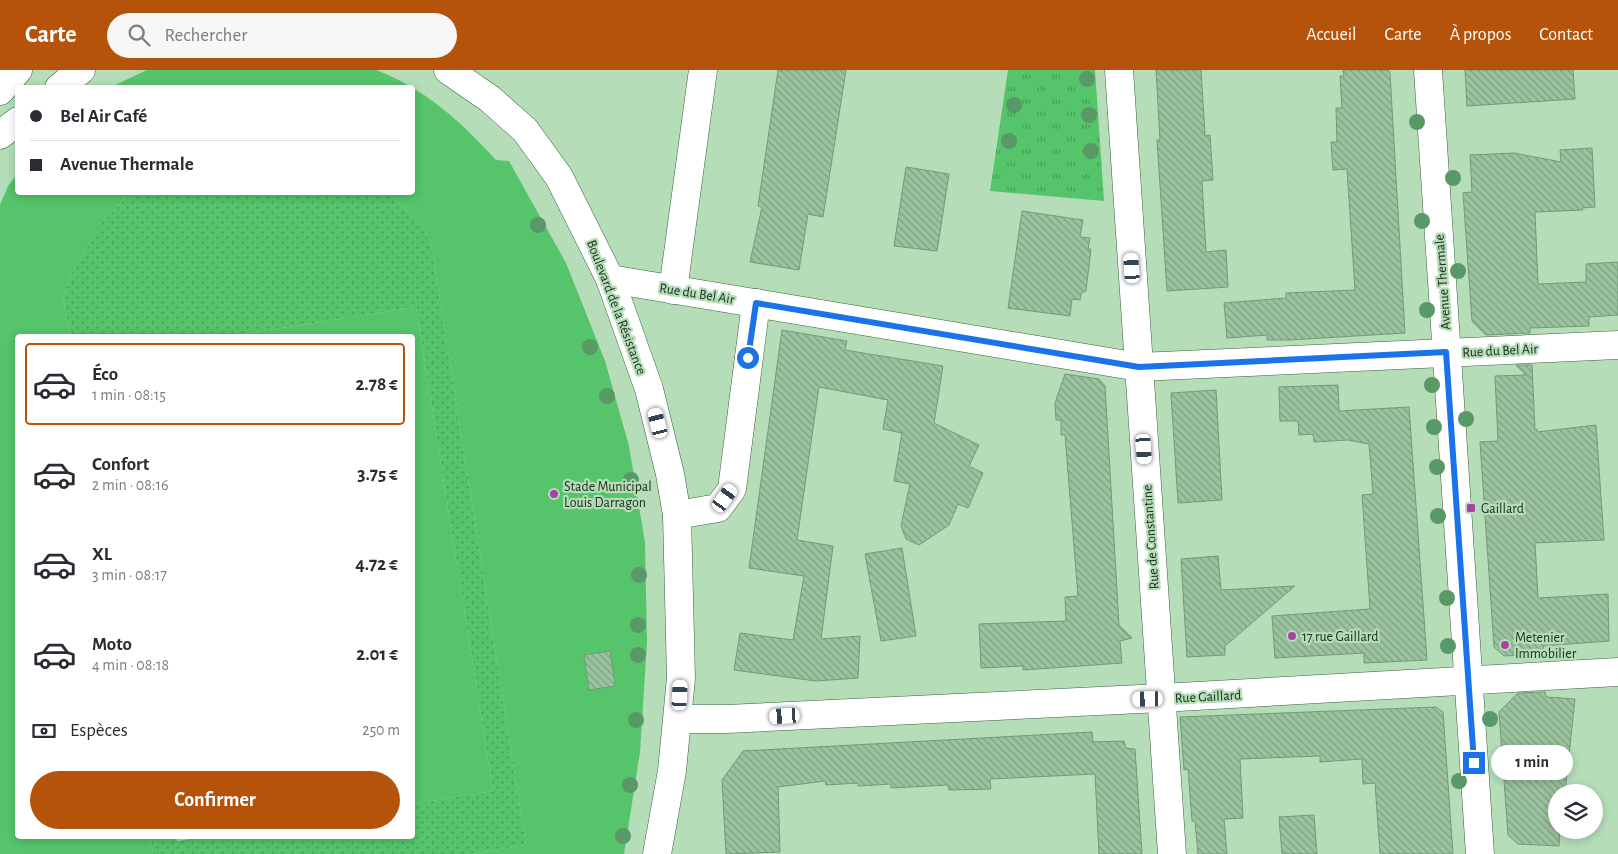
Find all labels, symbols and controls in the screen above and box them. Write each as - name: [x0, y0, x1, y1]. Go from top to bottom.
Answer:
- search box: [107, 13, 457, 58]
- icon: search: [125, 21, 153, 49]
- text: Carte: [25, 23, 77, 47]
- text: Rechercher: [165, 26, 247, 45]
- text: Accueil: [1306, 26, 1357, 44]
- text: Carte: [1385, 26, 1422, 44]
- text: À propos: [1450, 26, 1511, 44]
- text: Contact: [1539, 26, 1593, 44]
- text: Bel Air Café: [60, 107, 147, 126]
- text: Avenue Thermale: [60, 155, 194, 174]
- street label: Avenue Thermale: [1433, 234, 1453, 330]
- street label: Boulevard de la Résistance: [584, 238, 648, 377]
- car: [1123, 253, 1140, 283]
- street label: Rue du Bel Air: [658, 281, 736, 307]
- street label: Rue du Bel Air: [1462, 342, 1539, 360]
- route start: [737, 347, 759, 369]
- icon: car: [32, 362, 77, 407]
- text: Éco: [92, 365, 118, 384]
- text: 2.78 €: [355, 375, 398, 394]
- text: 1 min · 08:15: [92, 387, 166, 403]
- car: [647, 407, 668, 439]
- car: [1135, 434, 1152, 464]
- icon: car: [32, 452, 77, 497]
- text: Confort: [92, 455, 149, 474]
- text: 3.75 €: [357, 465, 398, 484]
- text: 2 min · 08:16: [92, 477, 169, 493]
- place label: Stade Municipal Louis Darragon: [564, 480, 652, 510]
- car: [710, 481, 739, 515]
- street label: Rue de Constantine: [1140, 484, 1162, 590]
- marker: Stade Municipal Louis Darragon: [548, 488, 560, 500]
- marker: Gaillard: [1465, 502, 1477, 514]
- place label: Gaillard: [1481, 502, 1524, 516]
- icon: car: [32, 542, 77, 587]
- text: XL: [92, 545, 112, 564]
- text: 4.72 €: [355, 555, 398, 574]
- text: 3 min · 08:17: [92, 567, 167, 583]
- marker: 17 rue Gaillard: [1286, 630, 1298, 642]
- place label: 17 rue Gaillard: [1302, 630, 1379, 644]
- place label: Metenier Immobilier: [1515, 631, 1577, 661]
- icon: car: [32, 632, 77, 677]
- text: Moto: [92, 635, 132, 654]
- marker: Metenier Immobilier: [1499, 639, 1511, 651]
- text: 2.01 €: [356, 645, 398, 664]
- text: 4 min · 08:18: [92, 657, 169, 673]
- car: [671, 680, 688, 710]
- street label: Rue Gaillard: [1174, 688, 1242, 706]
- car: [1132, 691, 1163, 707]
- car: [769, 708, 800, 724]
- icon: cash: [30, 717, 58, 745]
- text: Espèces: [70, 721, 128, 740]
- text: 250 m: [362, 722, 400, 738]
- callout: 1 min: [1492, 746, 1574, 780]
- route end: [1463, 752, 1485, 774]
- text: 1 min: [1515, 754, 1549, 770]
- button: Confirmer: [30, 771, 400, 829]
- map controls: [1548, 784, 1603, 839]
- button: layers: [1548, 784, 1603, 839]

